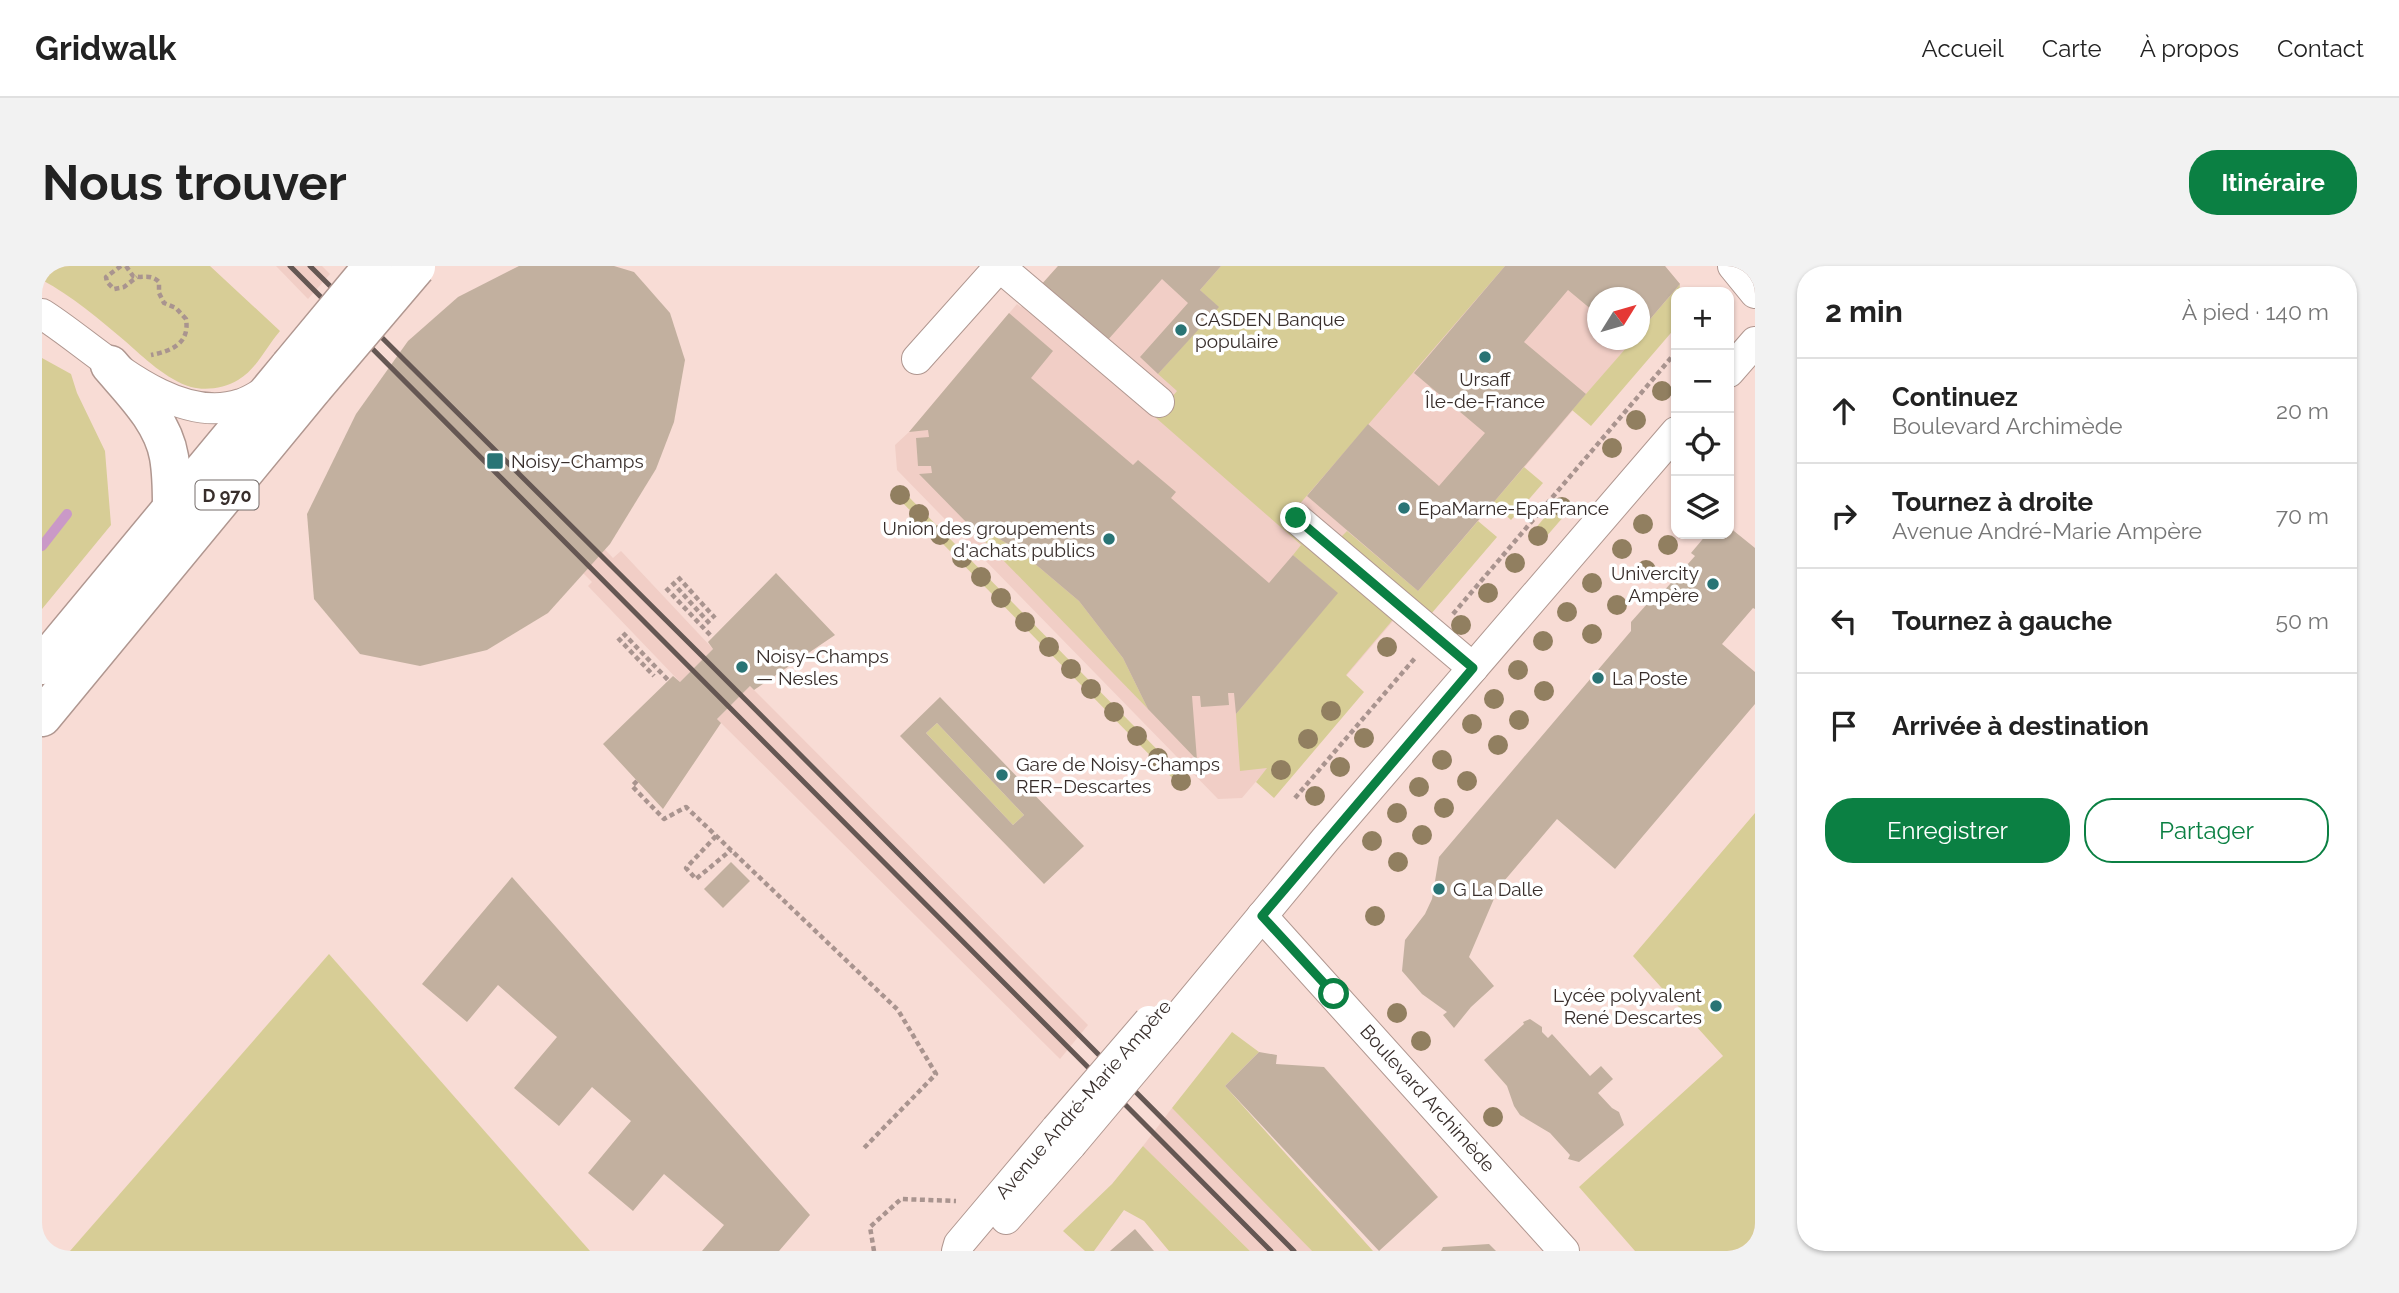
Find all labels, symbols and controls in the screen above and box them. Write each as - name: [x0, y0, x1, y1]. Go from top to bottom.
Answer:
- text: Gridwalk: [35, 29, 176, 68]
- text: Accueil: [1922, 34, 2004, 63]
- text: Carte: [2042, 34, 2102, 63]
- text: À propos: [2140, 34, 2239, 63]
- text: Contact: [2277, 34, 2364, 63]
- button: Itinéraire: [2189, 150, 2357, 215]
- text: Nous trouver: [42, 154, 347, 211]
- north arrow: [1587, 287, 1650, 350]
- map controls: [1671, 287, 1734, 539]
- button: +: [1671, 287, 1734, 350]
- text: 2 min: [1825, 294, 1903, 329]
- text: À pied · 140 m: [2182, 298, 2329, 325]
- place label: CASDEN Banque populaire: [1195, 308, 1345, 352]
- marker: CASDEN Banque populaire: [1173, 322, 1189, 338]
- marker: Ursaff Île-de-France: [1477, 349, 1493, 365]
- button: −: [1671, 350, 1734, 413]
- place label: Ursaff Île-de-France: [1425, 368, 1545, 412]
- text: Continuez: [1892, 382, 2018, 412]
- icon: ahead: [1825, 392, 1863, 430]
- text: 20 m: [2276, 397, 2329, 424]
- text: Boulevard Archimède: [1892, 412, 2123, 439]
- button: locate: [1671, 413, 1734, 476]
- place label: Noisy–Champs: [511, 450, 644, 472]
- marker: Noisy–Champs: [485, 451, 505, 471]
- button: layers: [1671, 476, 1734, 539]
- road number: D 970: [196, 480, 258, 510]
- text: Tournez à droite: [1892, 487, 2093, 517]
- place label: EpaMarne-EpaFrance: [1418, 497, 1609, 519]
- icon: right: [1825, 497, 1863, 535]
- marker: EpaMarne-EpaFrance: [1396, 500, 1412, 516]
- route end: [1280, 502, 1311, 533]
- text: 70 m: [2276, 502, 2329, 529]
- place label: Union des groupements d'achats publics: [883, 517, 1095, 561]
- text: Avenue André-Marie Ampère: [1892, 517, 2202, 544]
- marker: Union des groupements d'achats publics: [1101, 531, 1117, 547]
- place label: Univercity Ampère: [1611, 562, 1699, 606]
- marker: Univercity Ampère: [1705, 576, 1721, 592]
- icon: left: [1825, 602, 1863, 640]
- text: Tournez à gauche: [1892, 606, 2112, 636]
- text: 50 m: [2275, 607, 2329, 634]
- place label: Noisy–Champs — Nesles: [756, 645, 889, 689]
- marker: Noisy–Champs — Nesles: [734, 659, 750, 675]
- place label: La Poste: [1612, 667, 1688, 689]
- marker: La Poste: [1590, 670, 1606, 686]
- icon: arrive: [1825, 707, 1863, 745]
- text: Arrivée à destination: [1892, 711, 2149, 741]
- place label: Gare de Noisy-Champs RER–Descartes: [1016, 753, 1220, 797]
- marker: Gare de Noisy-Champs RER–Descartes: [994, 767, 1010, 783]
- button: Enregistrer: [1825, 798, 2070, 863]
- button: Partager: [2084, 798, 2329, 863]
- place label: G La Dalle: [1453, 878, 1543, 900]
- marker: G La Dalle: [1431, 881, 1447, 897]
- route start: [1318, 978, 1349, 1009]
- place label: Lycée polyvalent René Descartes: [1553, 984, 1703, 1028]
- street label: Avenue André-Marie Ampère: [991, 995, 1175, 1203]
- marker: Lycée polyvalent René Descartes: [1708, 998, 1724, 1014]
- street label: Boulevard Archimède: [1356, 1020, 1500, 1176]

